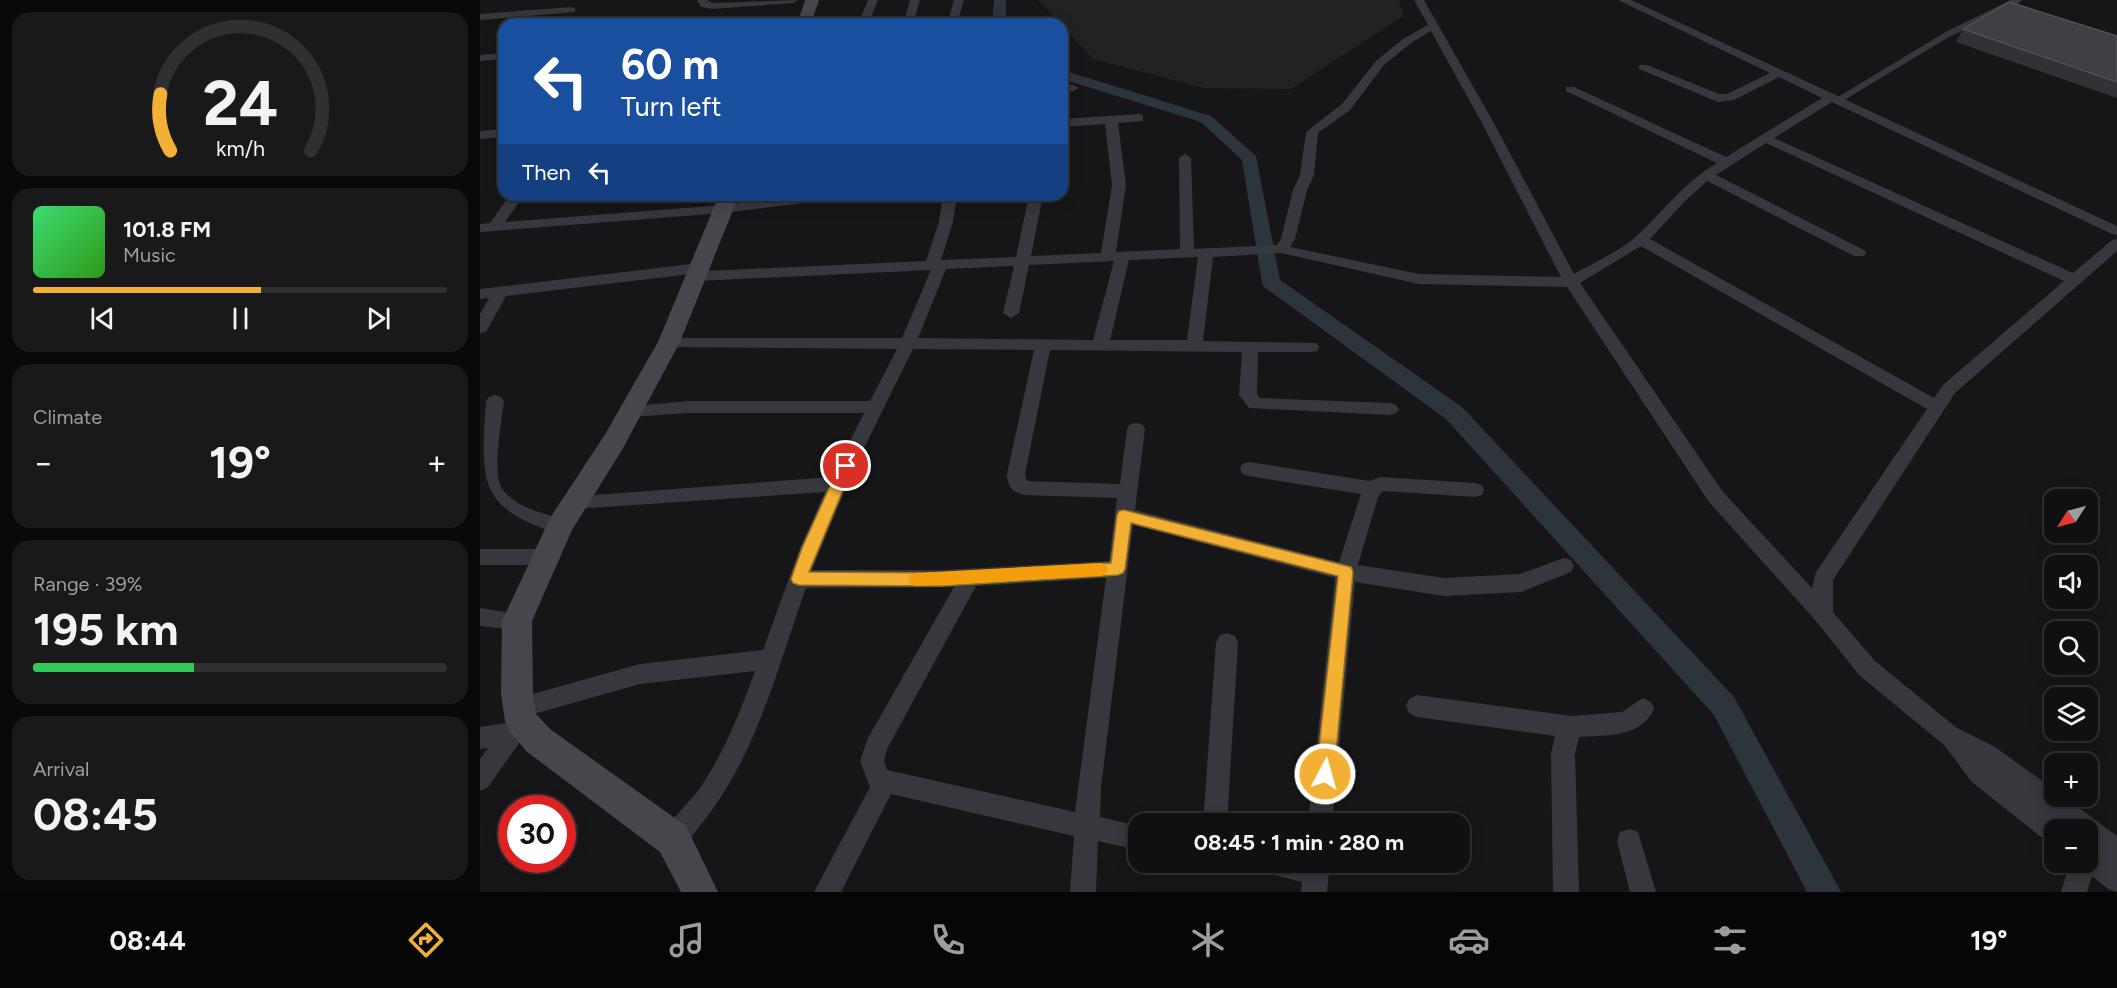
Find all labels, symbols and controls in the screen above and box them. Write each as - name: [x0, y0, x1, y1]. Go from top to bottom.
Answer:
- text: 60 m: [621, 39, 719, 90]
- icon: left: [522, 42, 600, 120]
- text: 24: [202, 66, 278, 141]
- text: Turn left: [621, 90, 721, 123]
- text: km/h: [216, 136, 264, 161]
- icon: left: [583, 156, 616, 189]
- text: Then: [522, 159, 571, 186]
- text: 101.8 FM: [123, 216, 211, 243]
- text: Music: [123, 243, 176, 267]
- icon: previous: [86, 302, 119, 335]
- icon: pause: [224, 302, 257, 335]
- icon: next: [362, 302, 395, 335]
- text: Climate: [33, 405, 102, 429]
- text: 19°: [209, 435, 271, 489]
- pin: [820, 440, 871, 491]
- text: −: [33, 443, 54, 482]
- text: +: [426, 443, 447, 482]
- icon: arrive: [829, 449, 862, 482]
- north arrow: [2044, 489, 2098, 543]
- map controls: [2044, 489, 2098, 873]
- button: sound: [2044, 555, 2098, 609]
- text: Range · 39%: [33, 572, 142, 596]
- text: 195 km: [33, 602, 178, 656]
- button: search: [2044, 621, 2098, 675]
- button: layers: [2044, 687, 2098, 741]
- position arrow: [1293, 742, 1357, 806]
- button: +: [2044, 753, 2098, 807]
- text: Arrival: [33, 757, 89, 781]
- text: 08:45: [33, 787, 158, 841]
- speed limit sign: 30: [498, 795, 576, 873]
- button: −: [2044, 819, 2098, 873]
- text: 08:45 · 1 min · 280 m: [1194, 829, 1404, 856]
- icon: directions: [405, 919, 447, 961]
- icon: music: [666, 919, 708, 961]
- icon: phone: [927, 919, 969, 961]
- icon: climate: [1187, 919, 1229, 961]
- icon: car: [1448, 919, 1490, 961]
- icon: filters: [1709, 919, 1751, 961]
- text: 08:44: [109, 924, 186, 957]
- text: 19°: [1970, 924, 2008, 957]

